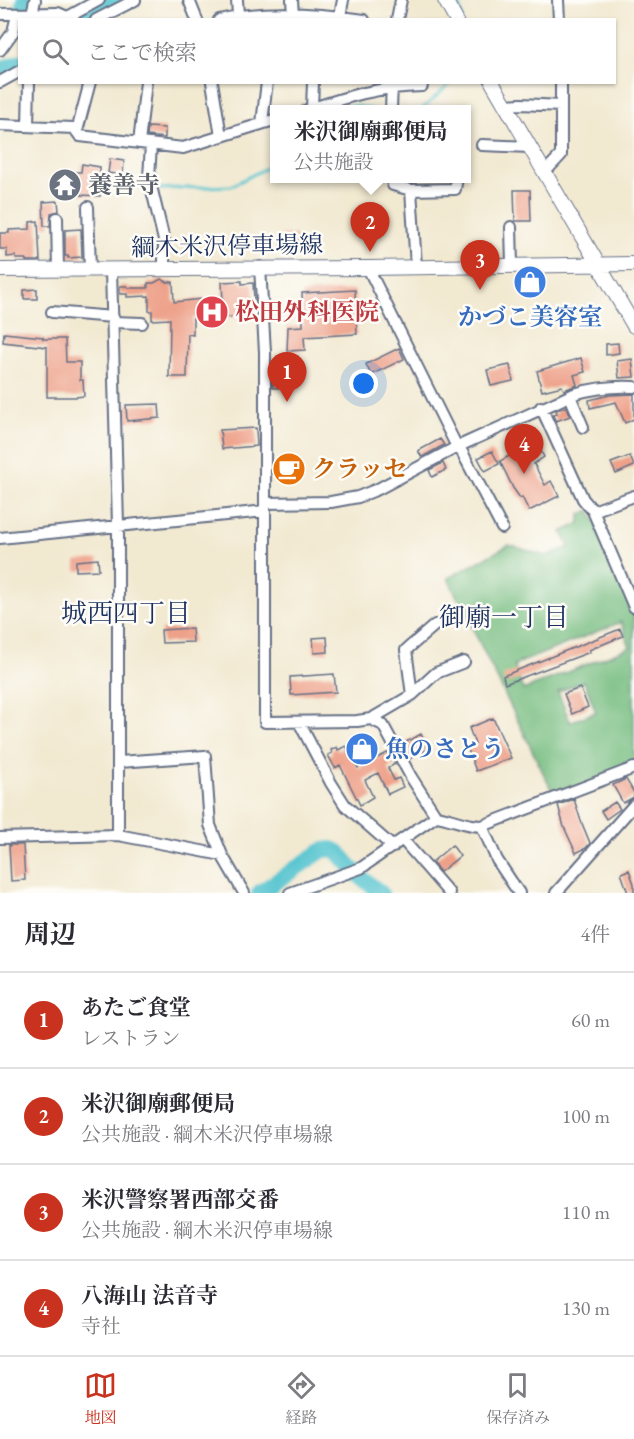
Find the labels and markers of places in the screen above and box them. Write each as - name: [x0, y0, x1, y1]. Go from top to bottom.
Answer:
- temple icon: 養善寺: [47, 167, 83, 203]
- place label: 養善寺: [88, 169, 160, 200]
- pin: 2: [350, 202, 389, 252]
- pin: 3: [460, 240, 500, 290]
- shop icon: かづこ美容室: [512, 264, 548, 300]
- hospital icon: 松田外科医院: [194, 294, 230, 330]
- place label: 松田外科医院: [235, 296, 379, 327]
- place label: かづこ美容室: [458, 301, 602, 332]
- pin: 1: [268, 352, 306, 402]
- pin: 4: [504, 424, 544, 474]
- cafe icon: クラッセ: [271, 451, 307, 487]
- place label: クラッセ: [312, 453, 408, 484]
- shop icon: 魚のさとう: [344, 731, 380, 767]
- place label: 魚のさとう: [385, 733, 505, 764]

